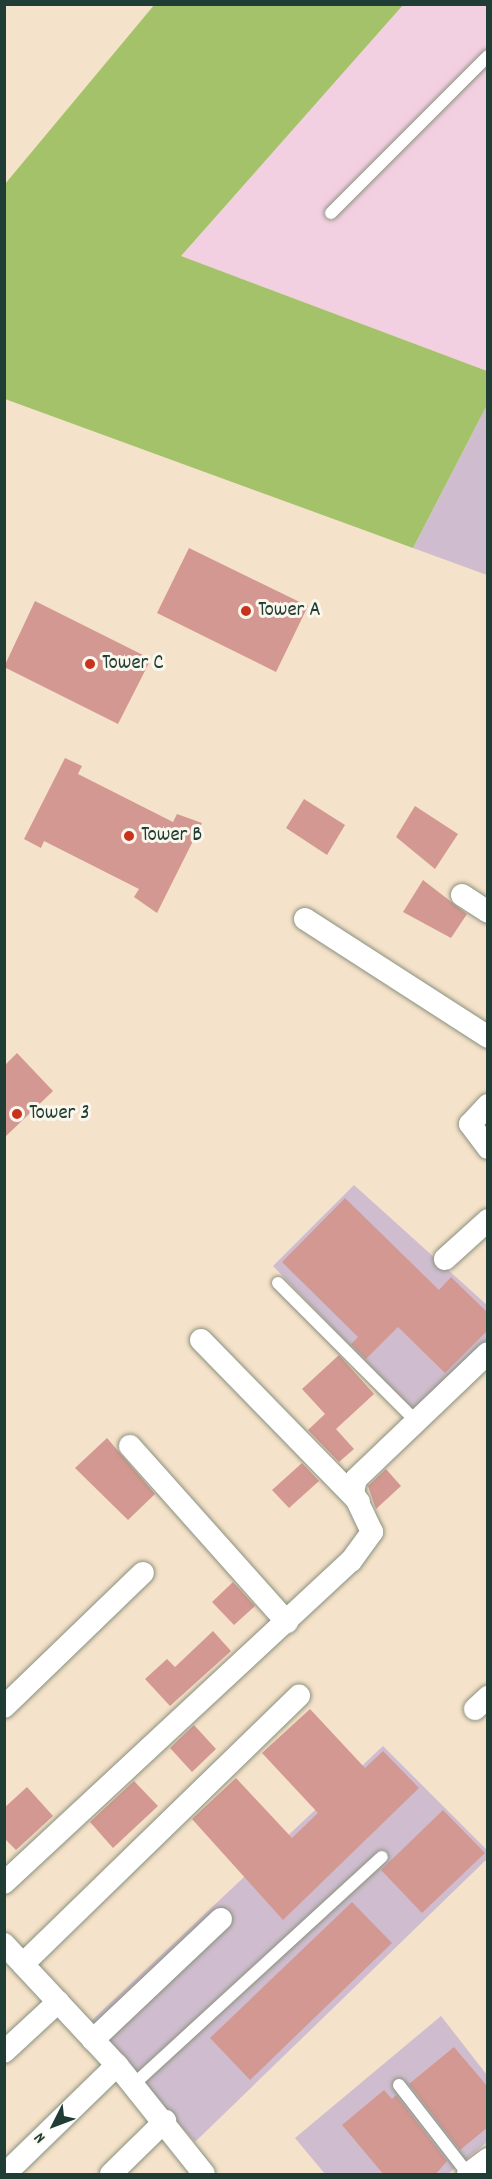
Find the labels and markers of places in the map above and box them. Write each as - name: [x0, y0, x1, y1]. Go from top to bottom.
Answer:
- place label: Tower A: [258, 598, 321, 624]
- marker: Tower A: [239, 604, 253, 618]
- place label: Tower C: [102, 651, 164, 677]
- marker: Tower C: [83, 657, 97, 671]
- place label: Tower B: [141, 823, 202, 849]
- marker: Tower B: [122, 829, 136, 843]
- place label: Tower 3: [29, 1101, 90, 1127]
- marker: Tower 3: [10, 1107, 24, 1121]

